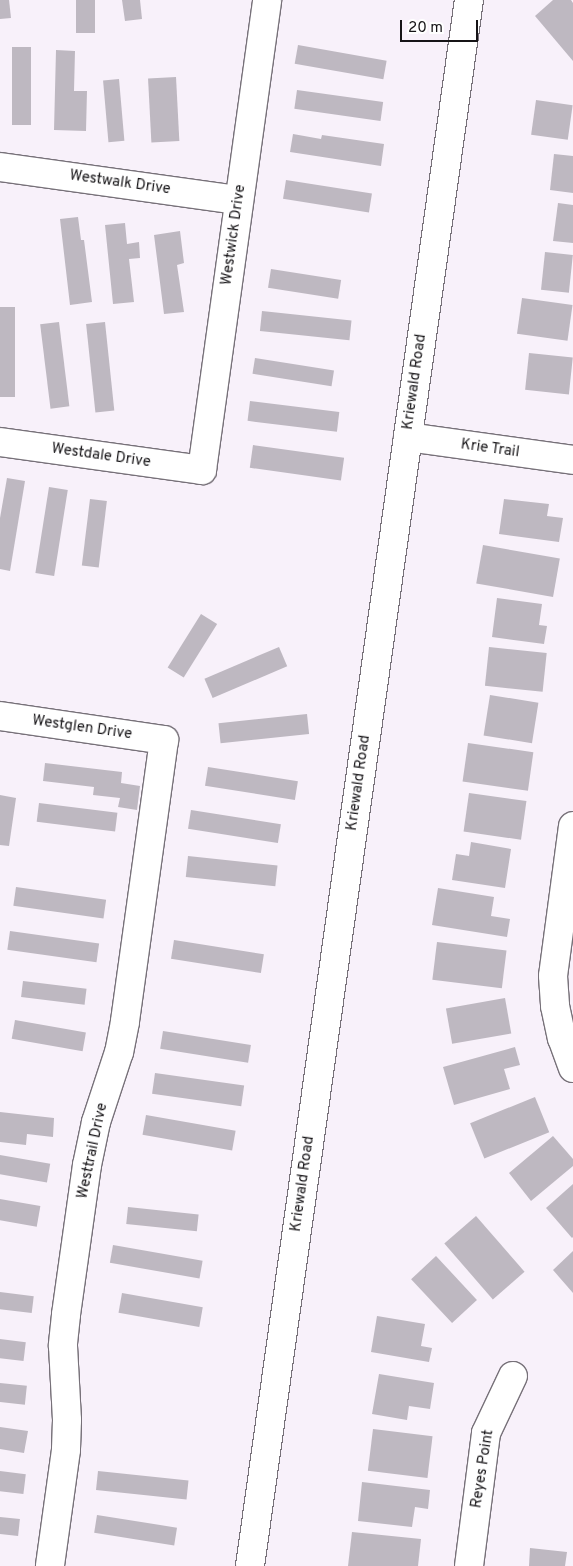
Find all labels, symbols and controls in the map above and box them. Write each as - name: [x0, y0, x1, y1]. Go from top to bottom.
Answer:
- scale bar: [403, 10, 480, 42]
- text: 20 m: [408, 19, 443, 38]
- street label: Westwalk Drive: [68, 167, 172, 199]
- street label: Westwick Drive: [218, 183, 250, 287]
- street label: Kriewald Road: [399, 333, 431, 431]
- street label: Krie Trail: [459, 436, 521, 462]
- street label: Westdale Drive: [50, 440, 152, 472]
- street label: Westglen Drive: [31, 712, 133, 744]
- street label: Kriewald Road: [343, 734, 375, 832]
- street label: Westtrail Drive: [74, 1101, 112, 1201]
- street label: Kriewald Road: [287, 1135, 319, 1233]
- street label: Reyes Point: [468, 1428, 498, 1510]

